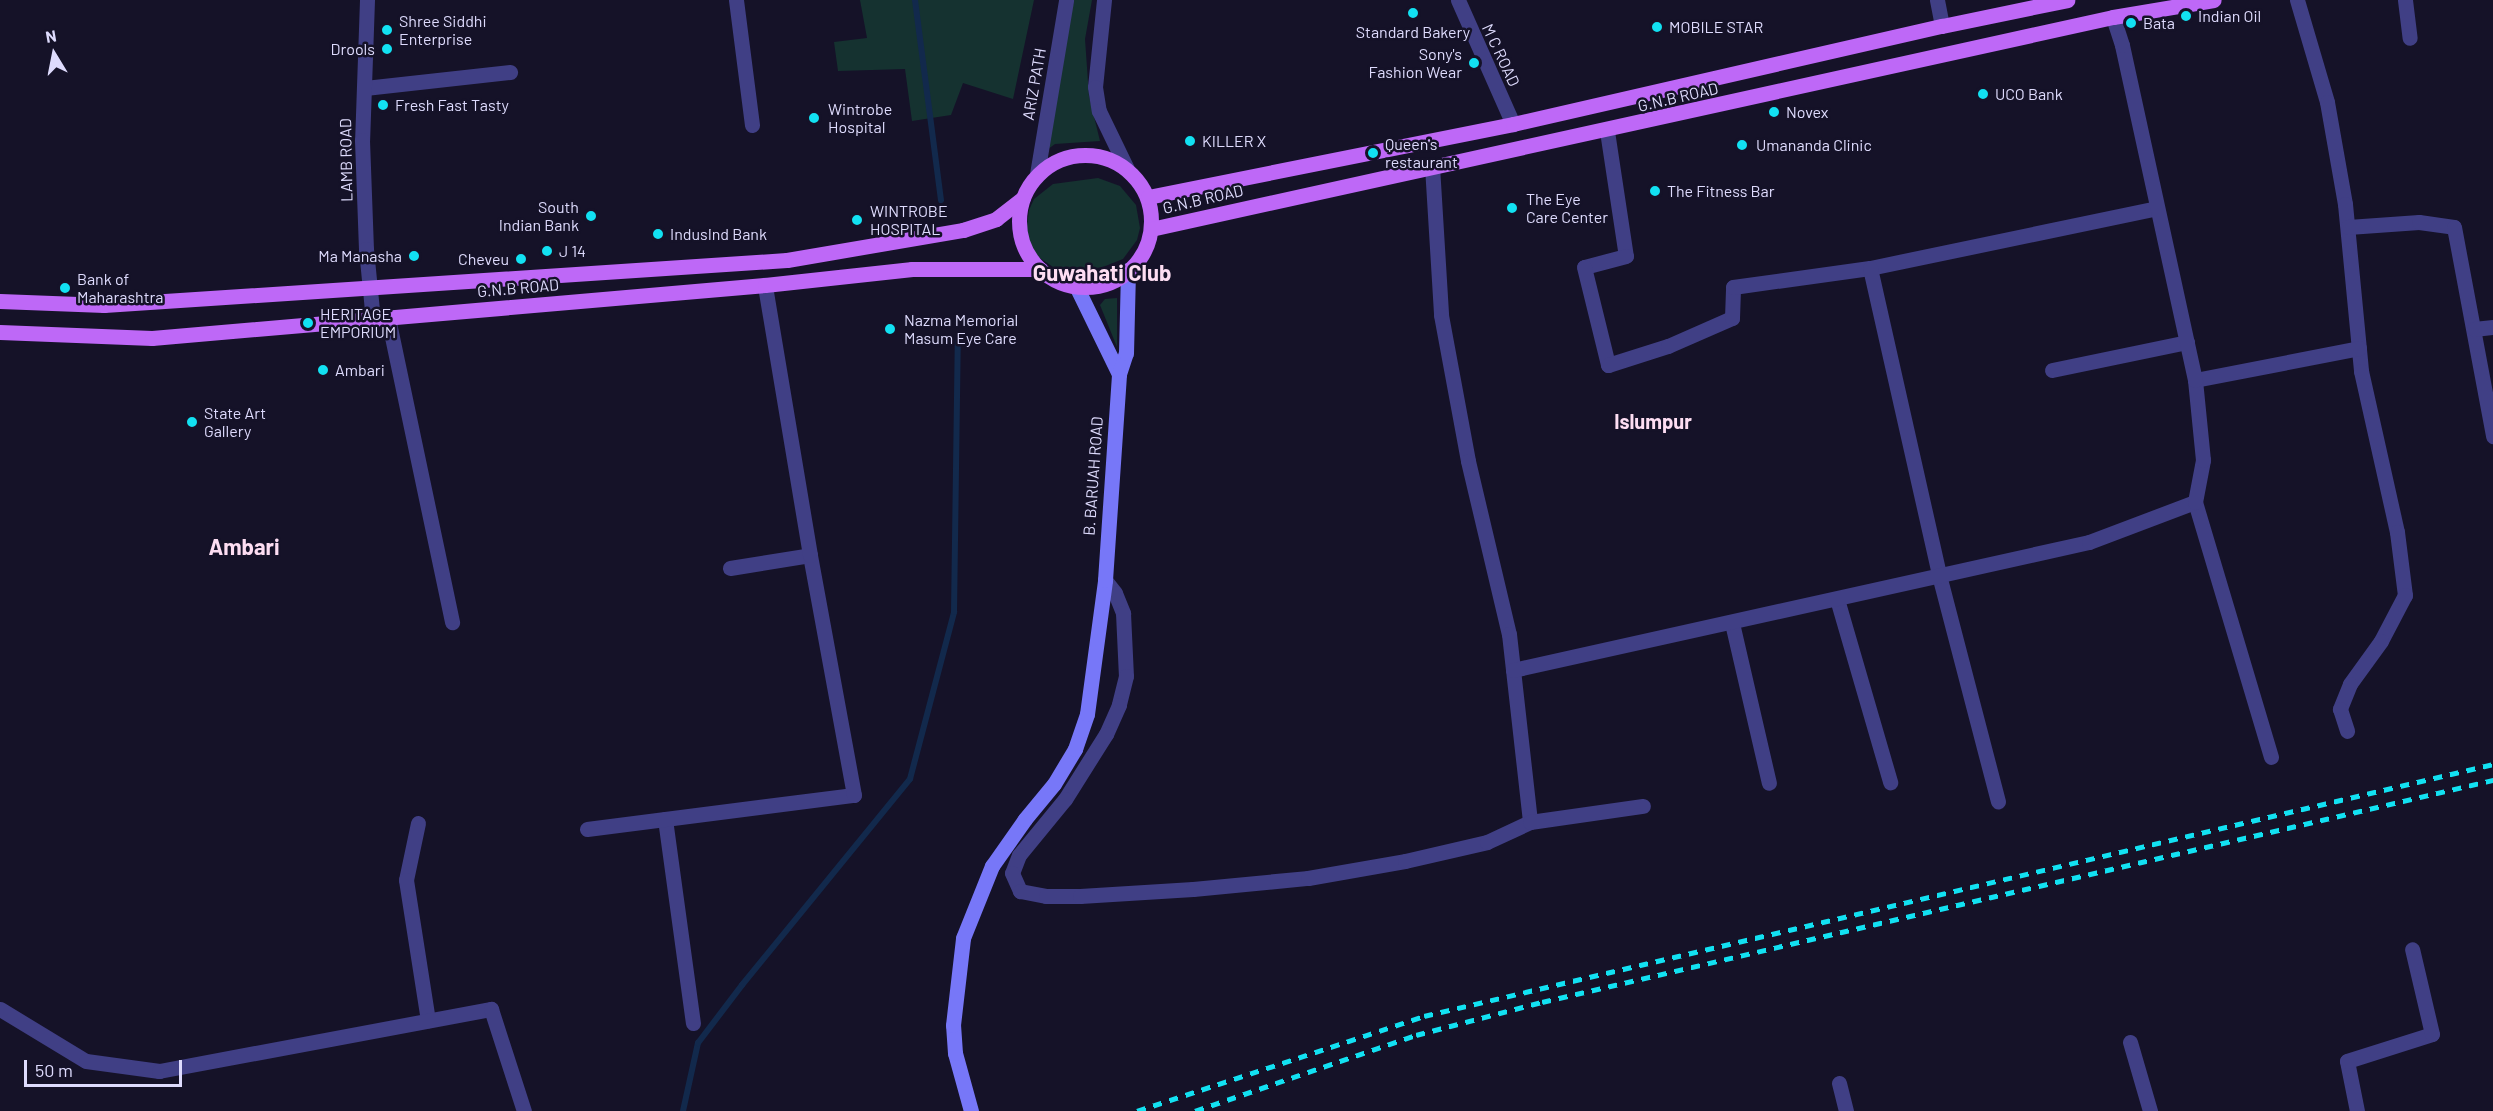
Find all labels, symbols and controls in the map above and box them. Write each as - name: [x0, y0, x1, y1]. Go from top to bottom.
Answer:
- marker: Standard Bakery: [1406, 6, 1420, 20]
- place label: Indian Oil: [2198, 6, 2261, 26]
- marker: Indian Oil: [2179, 9, 2193, 23]
- place label: Shree Siddhi Enterprise: [399, 11, 487, 49]
- place label: Bata: [2143, 13, 2175, 33]
- marker: Bata: [2124, 16, 2138, 30]
- place label: MOBILE STAR: [1669, 17, 1763, 37]
- marker: MOBILE STAR: [1650, 20, 1664, 34]
- street label: M C ROAD: [1478, 21, 1524, 89]
- place label: Standard Bakery: [1356, 22, 1470, 42]
- marker: Shree Siddhi Enterprise: [380, 23, 394, 37]
- north arrow: [24, 24, 84, 84]
- text: N: [44, 26, 58, 46]
- place label: Drools: [331, 39, 375, 59]
- marker: Drools: [380, 42, 394, 56]
- place label: Sony's Fashion Wear: [1369, 44, 1462, 82]
- street label: ARIZ PATH: [1018, 46, 1050, 122]
- marker: Sony's Fashion Wear: [1467, 56, 1481, 70]
- street label: G.N.B ROAD: [1636, 78, 1720, 116]
- place label: UCO Bank: [1995, 84, 2063, 104]
- marker: UCO Bank: [1976, 87, 1990, 101]
- place label: Fresh Fast Tasty: [395, 95, 509, 115]
- marker: Fresh Fast Tasty: [376, 98, 390, 112]
- place label: Wintrobe Hospital: [828, 99, 892, 137]
- place label: Novex: [1786, 102, 1828, 122]
- marker: Novex: [1767, 105, 1781, 119]
- marker: Wintrobe Hospital: [805, 109, 823, 127]
- street label: LAMB ROAD: [336, 118, 356, 202]
- place label: KILLER X: [1202, 131, 1266, 151]
- marker: KILLER X: [1183, 134, 1197, 148]
- place label: Queen's restaurant: [1385, 134, 1458, 172]
- place label: Umananda Clinic: [1756, 135, 1872, 155]
- marker: Umananda Clinic: [1733, 136, 1751, 154]
- marker: Queen's restaurant: [1366, 146, 1380, 160]
- street label: G.N.B ROAD: [1161, 180, 1245, 218]
- place label: The Fitness Bar: [1667, 181, 1775, 201]
- marker: The Fitness Bar: [1648, 184, 1662, 198]
- place label: The Eye Care Center: [1526, 189, 1608, 227]
- place label: South Indian Bank: [499, 197, 579, 235]
- marker: The Eye Care Center: [1503, 199, 1521, 217]
- place label: WINTROBE HOSPITAL: [870, 201, 948, 239]
- marker: South Indian Bank: [584, 209, 598, 223]
- marker: WINTROBE HOSPITAL: [848, 211, 866, 229]
- place label: IndusInd Bank: [670, 224, 767, 244]
- marker: IndusInd Bank: [651, 227, 665, 241]
- place label: J 14: [559, 241, 586, 261]
- marker: J 14: [540, 244, 554, 258]
- place label: Ma Manasha: [318, 246, 402, 266]
- marker: Ma Manasha: [407, 249, 421, 263]
- place label: Cheveu: [458, 249, 509, 269]
- marker: Cheveu: [514, 252, 528, 266]
- district label: Guwahati Club: [1033, 260, 1171, 286]
- place label: Bank of Maharashtra: [77, 269, 163, 307]
- street label: G.N.B ROAD: [476, 275, 560, 301]
- marker: Bank of Maharashtra: [58, 281, 72, 295]
- place label: HERITAGE EMPORIUM: [320, 304, 396, 342]
- place label: Nazma Memorial Masum Eye Care: [904, 310, 1018, 348]
- marker: HERITAGE EMPORIUM: [301, 316, 315, 330]
- marker: Nazma Memorial Masum Eye Care: [881, 320, 899, 338]
- place label: Ambari: [335, 360, 385, 380]
- marker: Ambari: [316, 363, 330, 377]
- place label: State Art Gallery: [204, 403, 266, 441]
- district label: Islumpur: [1614, 409, 1692, 433]
- marker: State Art Gallery: [185, 415, 199, 429]
- street label: B. BARUAH ROAD: [1079, 416, 1107, 536]
- district label: Ambari: [208, 534, 280, 560]
- scale bar: [27, 1048, 184, 1086]
- text: 50 m: [35, 1059, 73, 1081]

